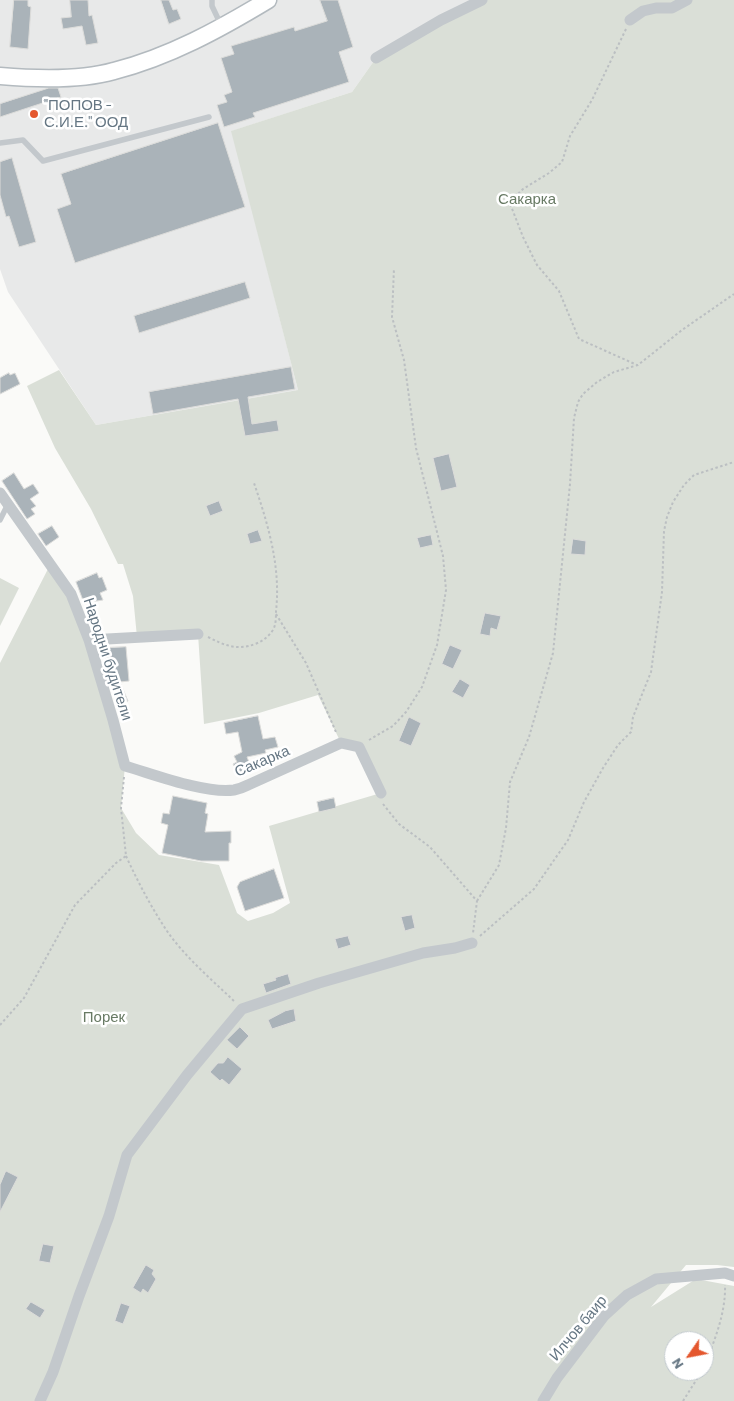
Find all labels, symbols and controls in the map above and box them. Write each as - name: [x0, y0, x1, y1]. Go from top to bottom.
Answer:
- place label: "ПОПОВ - С.И.Е." ООД: [44, 96, 128, 131]
- marker: "ПОПОВ - С.И.Е." ООД: [28, 108, 40, 120]
- park label: Сакарка: [498, 190, 556, 208]
- street label: Народни будители: [80, 595, 136, 723]
- street label: Сакарка: [232, 741, 292, 781]
- park label: Порек: [83, 1008, 125, 1026]
- street label: Илчов баир: [546, 1292, 610, 1364]
- north arrow: [664, 1331, 714, 1381]
- text: N: [667, 1355, 687, 1372]

